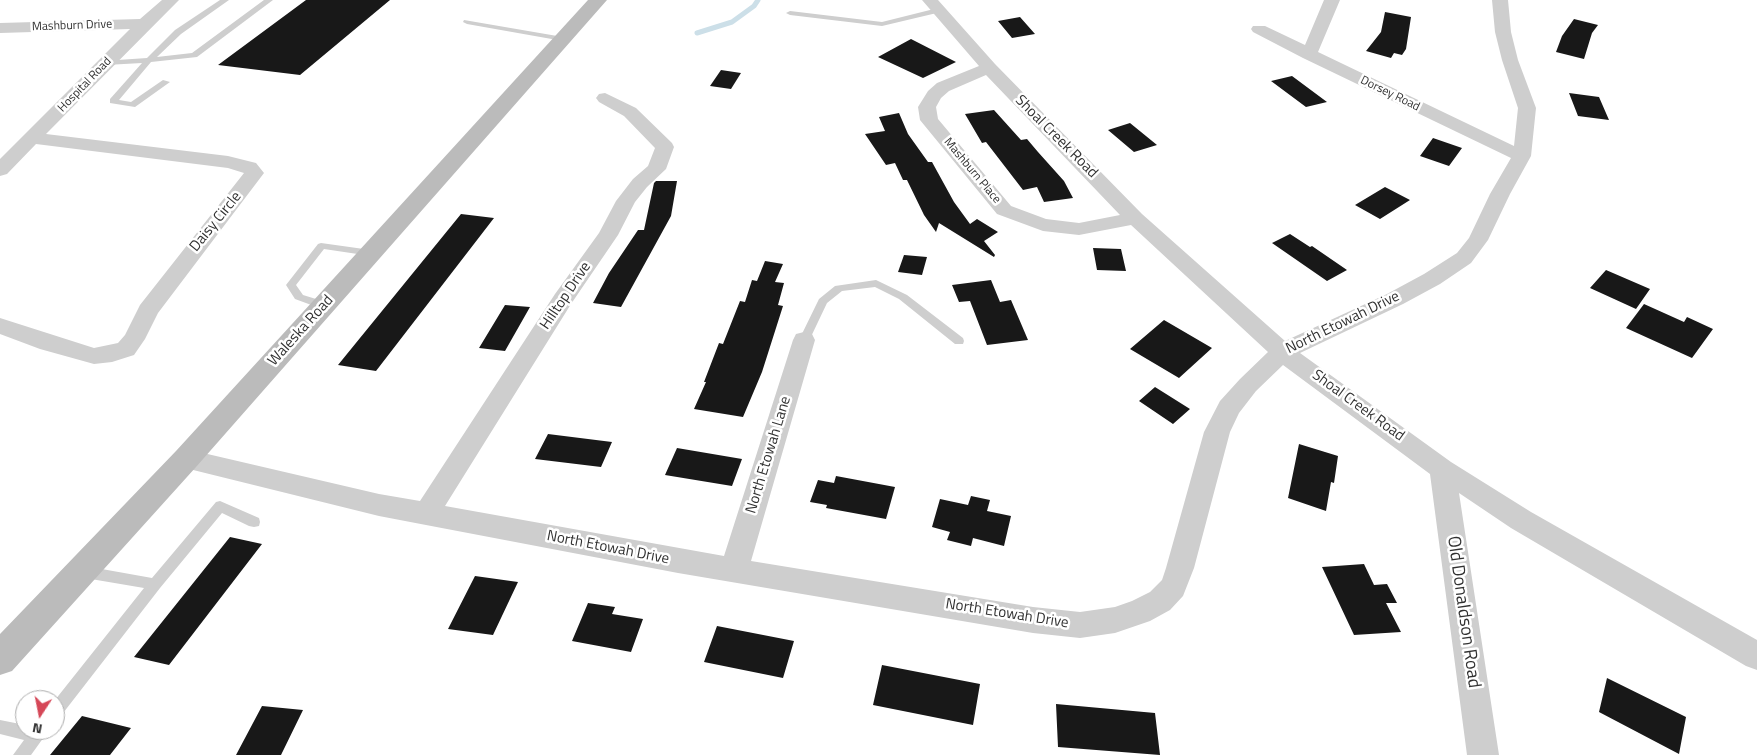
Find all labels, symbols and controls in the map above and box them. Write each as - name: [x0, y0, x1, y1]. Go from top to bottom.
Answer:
- street label: Mashburn Drive: [32, 17, 112, 35]
- street label: Hospital Road: [55, 55, 115, 115]
- street label: Dorsey Road: [1358, 73, 1422, 115]
- street label: Shoal Creek Road: [1011, 92, 1101, 182]
- street label: Mashburn Place: [940, 135, 1004, 207]
- street label: Daisy Circle: [186, 188, 246, 256]
- street label: Hilltop Drive: [537, 259, 595, 333]
- street label: North Etowah Drive: [1283, 288, 1403, 358]
- street label: Waleska Road: [265, 292, 337, 370]
- street label: Shoal Creek Road: [1308, 366, 1408, 446]
- street label: North Etowah Lane: [743, 394, 795, 516]
- street label: North Etowah Drive: [545, 527, 671, 569]
- street label: Old Donaldson Road: [1442, 535, 1484, 689]
- street label: North Etowah Drive: [944, 595, 1070, 633]
- north arrow: [15, 690, 65, 740]
- text: N: [30, 718, 44, 740]

